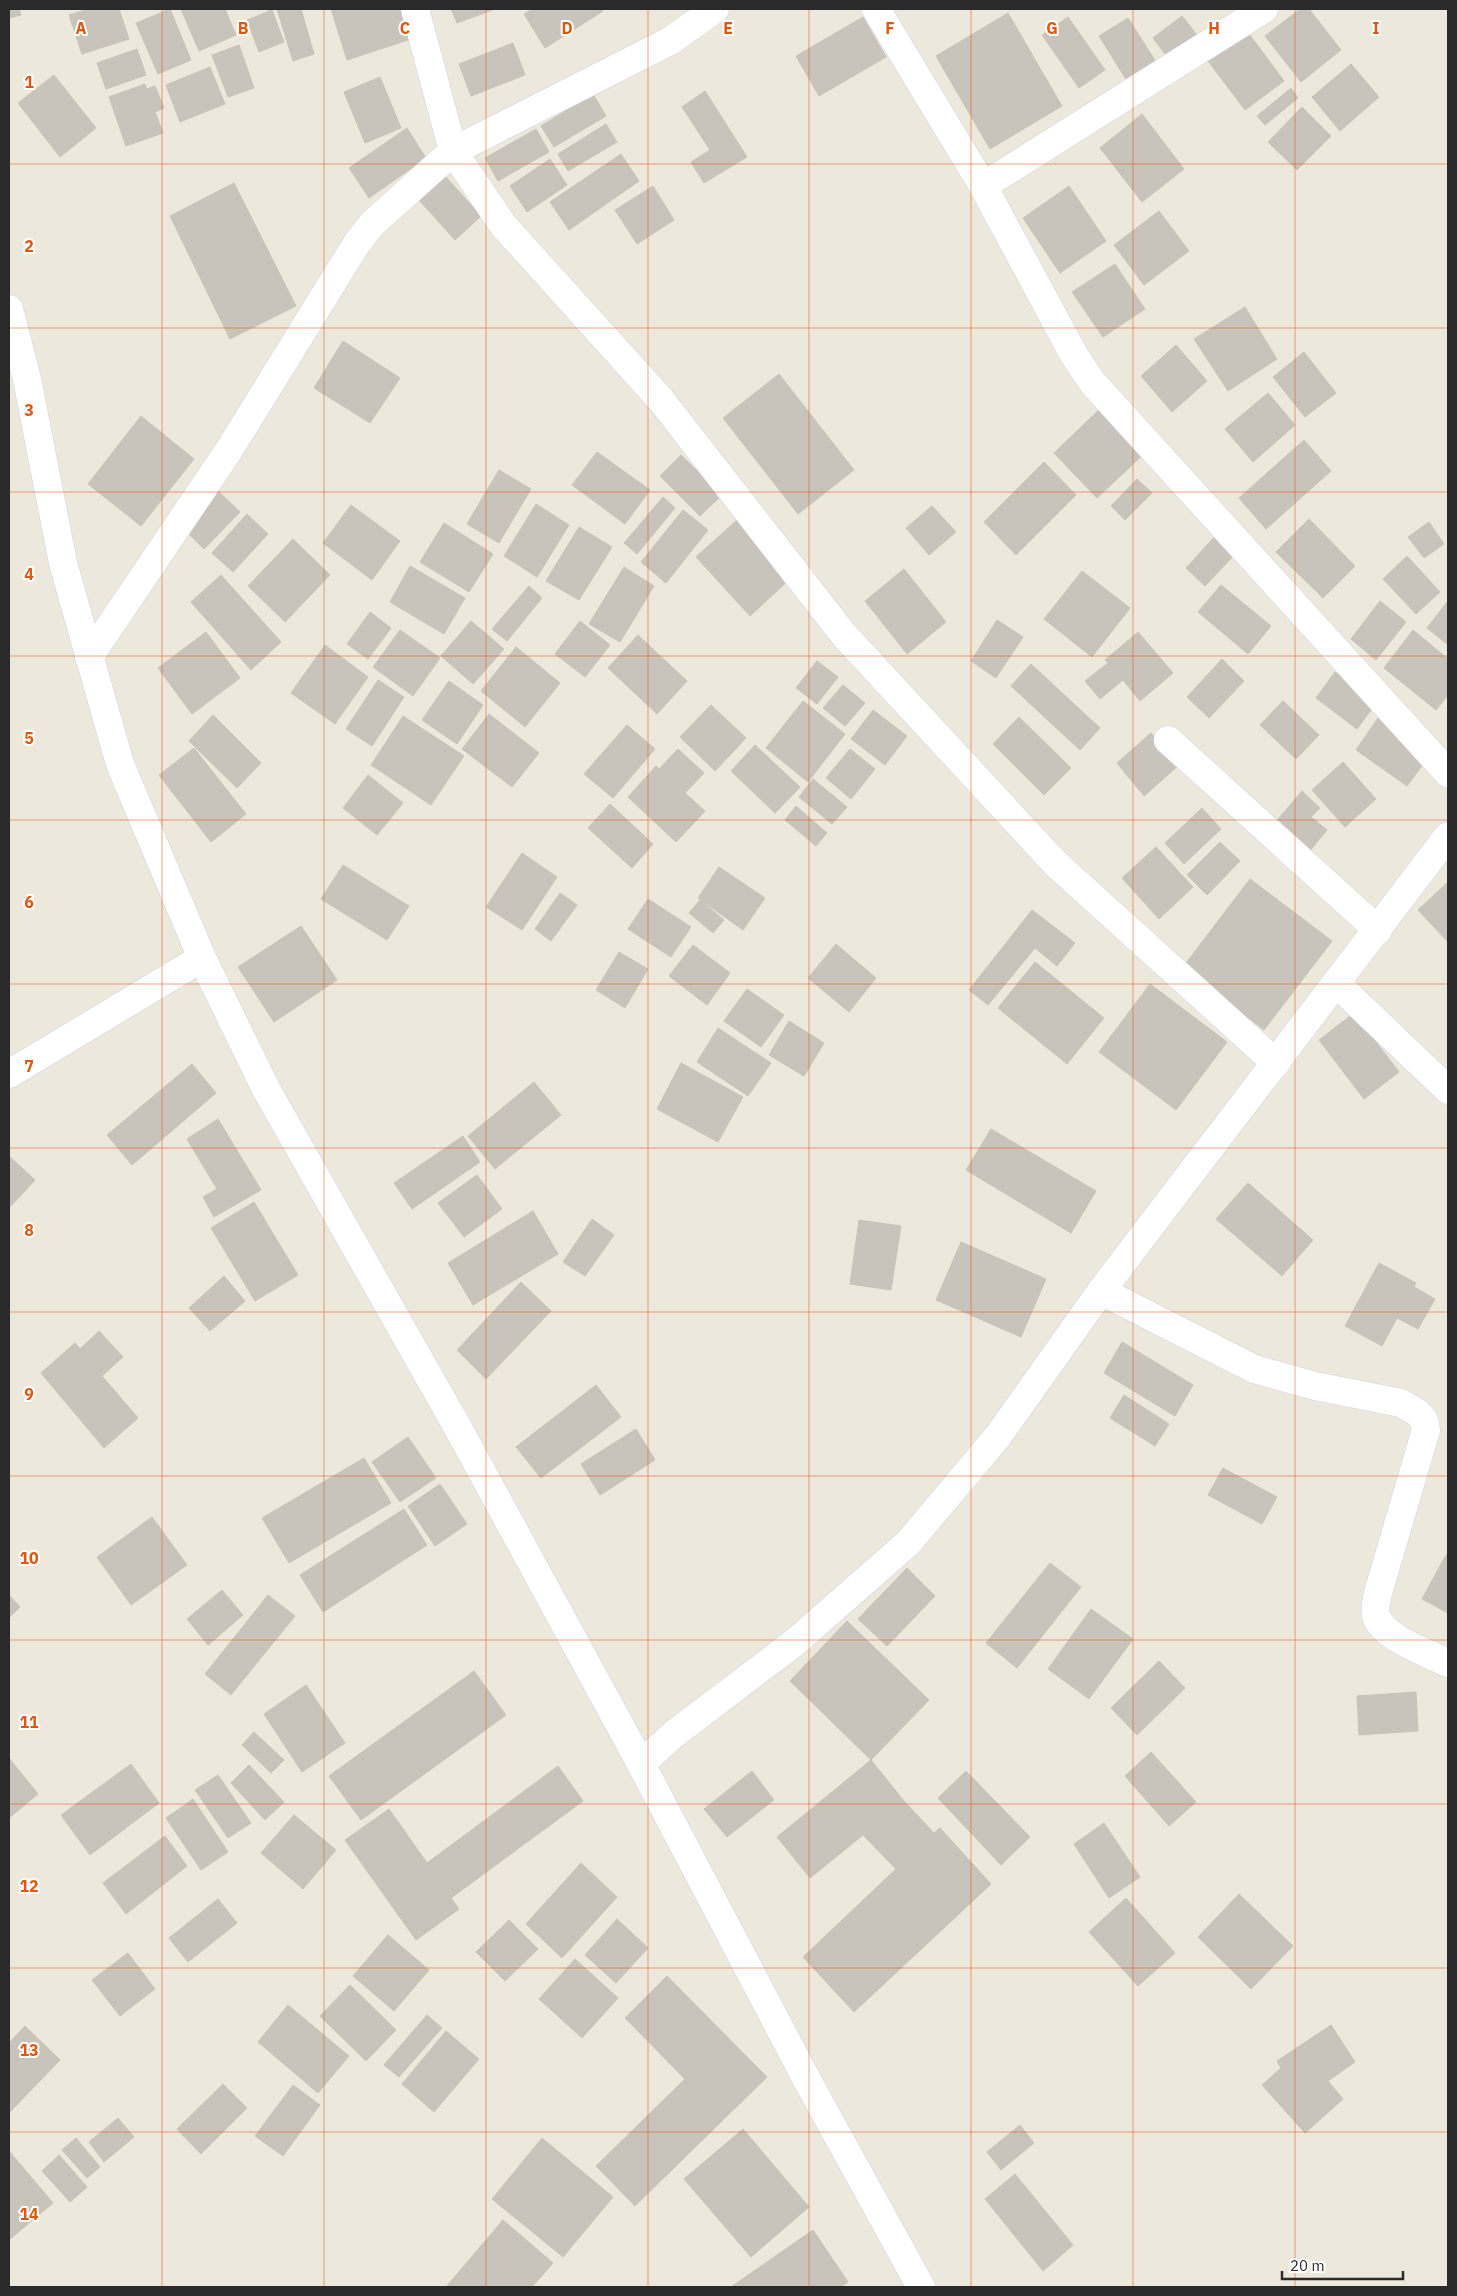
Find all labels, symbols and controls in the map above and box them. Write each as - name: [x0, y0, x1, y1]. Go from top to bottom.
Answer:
- text: A: [76, 18, 87, 38]
- text: B: [238, 18, 249, 38]
- text: C: [400, 18, 410, 38]
- text: D: [561, 18, 573, 38]
- text: E: [723, 18, 733, 38]
- text: F: [885, 18, 895, 38]
- text: G: [1046, 18, 1058, 38]
- text: H: [1208, 18, 1220, 38]
- text: I: [1373, 18, 1380, 38]
- text: 1: [24, 72, 34, 92]
- text: 2: [24, 236, 34, 256]
- text: 3: [24, 400, 34, 420]
- text: 4: [24, 564, 34, 584]
- text: 5: [24, 728, 34, 748]
- text: 6: [24, 892, 34, 912]
- text: 7: [24, 1056, 34, 1076]
- text: 8: [24, 1220, 34, 1240]
- text: 9: [24, 1384, 34, 1404]
- text: 10: [19, 1548, 39, 1568]
- text: 11: [19, 1712, 39, 1732]
- text: 12: [19, 1876, 39, 1896]
- text: 13: [19, 2040, 39, 2060]
- text: 14: [19, 2204, 39, 2224]
- scale bar: [1282, 2248, 1403, 2280]
- text: 20 m: [1290, 2256, 1325, 2275]

